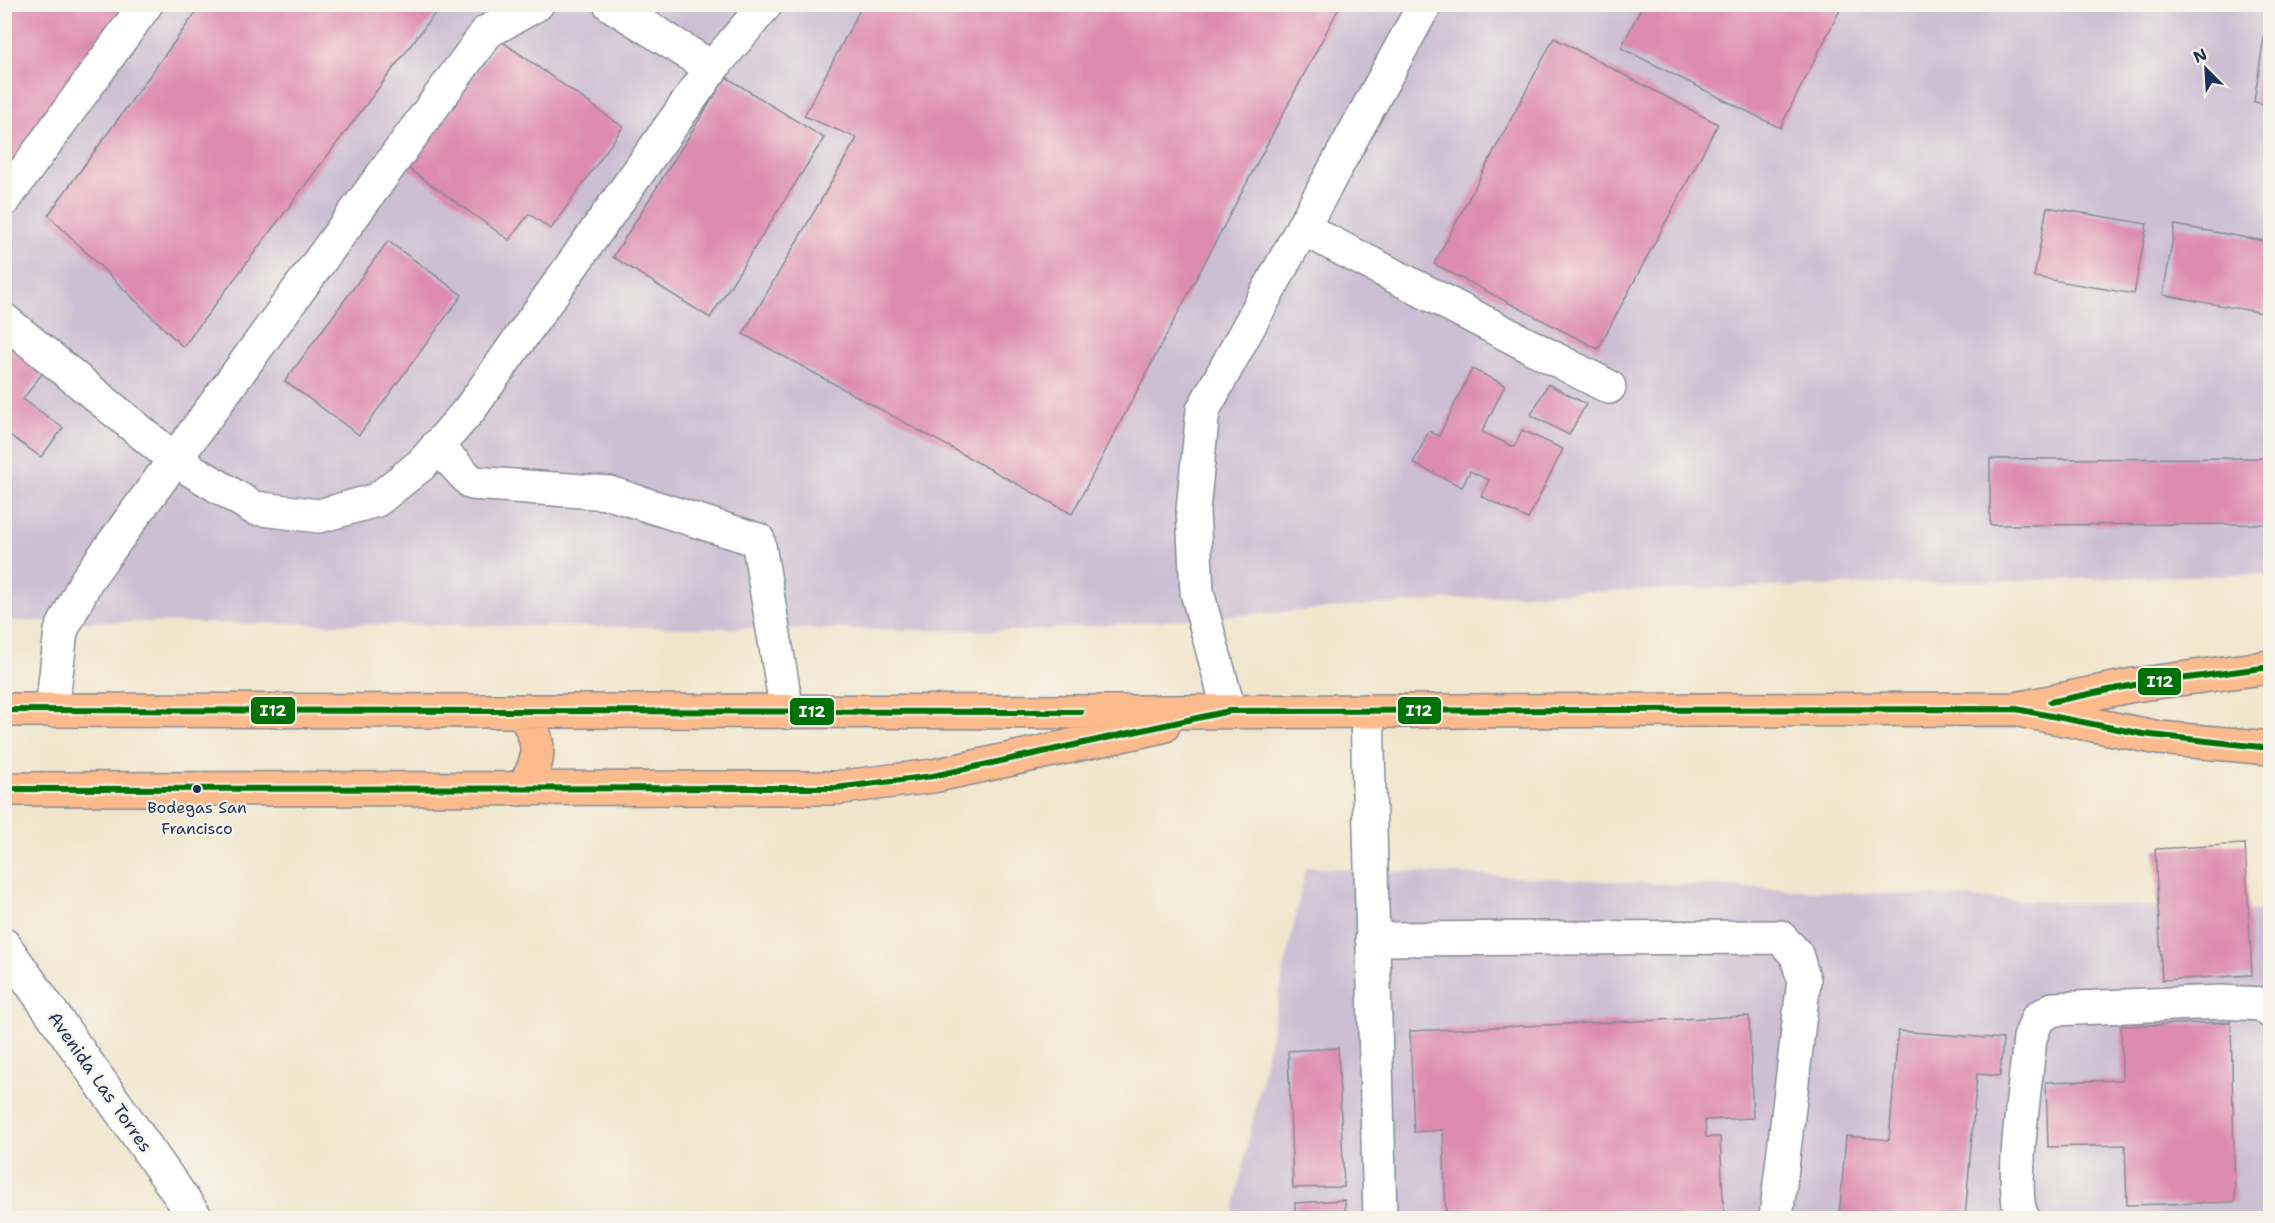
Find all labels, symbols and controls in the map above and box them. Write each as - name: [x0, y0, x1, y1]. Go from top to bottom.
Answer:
- north arrow: [2176, 39, 2236, 99]
- text: N: [2190, 44, 2210, 68]
- line badge: I12: [2137, 667, 2182, 696]
- text: I12: [2146, 671, 2174, 692]
- line badge: I12: [250, 696, 296, 725]
- line badge: I12: [1397, 696, 1442, 725]
- line badge: I12: [789, 697, 835, 726]
- text: I12: [259, 700, 287, 721]
- text: I12: [1405, 700, 1433, 721]
- text: I12: [798, 701, 826, 722]
- marker: Bodegas San Francisco: [191, 783, 203, 795]
- place label: Bodegas San Francisco: [147, 797, 247, 839]
- street label: Avenida Las Torres: [42, 1007, 158, 1157]

